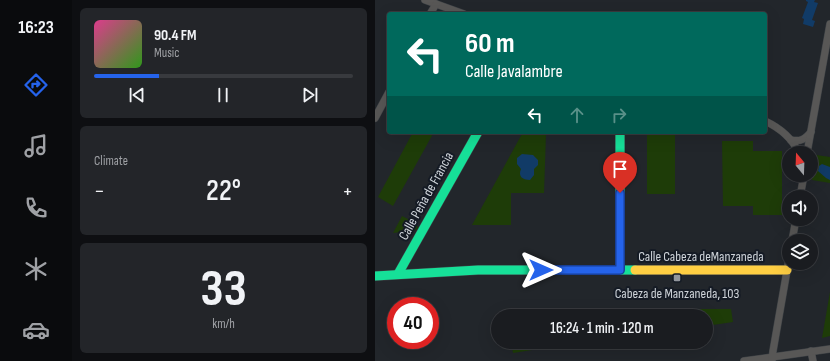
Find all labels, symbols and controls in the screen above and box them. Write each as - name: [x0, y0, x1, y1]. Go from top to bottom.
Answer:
- text: 16:23: [18, 17, 54, 38]
- text: 90.4 FM: [154, 26, 196, 45]
- text: 60 m: [465, 27, 514, 60]
- icon: left: [399, 28, 451, 80]
- text: Music: [154, 45, 179, 61]
- text: Calle Javalambre: [465, 61, 563, 82]
- icon: directions: [22, 71, 50, 99]
- icon: previous: [126, 84, 148, 106]
- icon: pause: [212, 84, 234, 106]
- icon: next: [299, 84, 321, 106]
- icon: left: [524, 104, 546, 126]
- icon: ahead: [566, 104, 588, 126]
- icon: right: [608, 104, 630, 126]
- icon: music: [22, 132, 50, 160]
- north arrow: [782, 146, 818, 182]
- map controls: [782, 146, 818, 270]
- street label: Calle Peña de Francia: [395, 149, 457, 243]
- pin: [603, 152, 637, 193]
- text: Climate: [94, 153, 128, 169]
- icon: arrive: [609, 158, 631, 180]
- text: 22°: [206, 173, 241, 209]
- text: −: [94, 178, 105, 205]
- text: +: [342, 178, 353, 205]
- button: sound: [782, 190, 818, 226]
- icon: phone: [22, 194, 50, 222]
- button: layers: [782, 234, 818, 270]
- street label: Calle Cabeza deManzaneda: [638, 248, 764, 265]
- position arrow: [520, 249, 562, 291]
- icon: climate: [22, 255, 50, 283]
- text: 33: [200, 258, 247, 321]
- marker: Cabeza de Manzaneda, 103: [672, 273, 682, 283]
- place label: Cabeza de Manzaneda, 103: [615, 285, 739, 302]
- speed limit sign: 40: [387, 297, 439, 349]
- icon: car: [22, 316, 50, 344]
- text: km/h: [212, 316, 235, 332]
- text: 16:24 · 1 min · 120 m: [550, 319, 654, 338]

